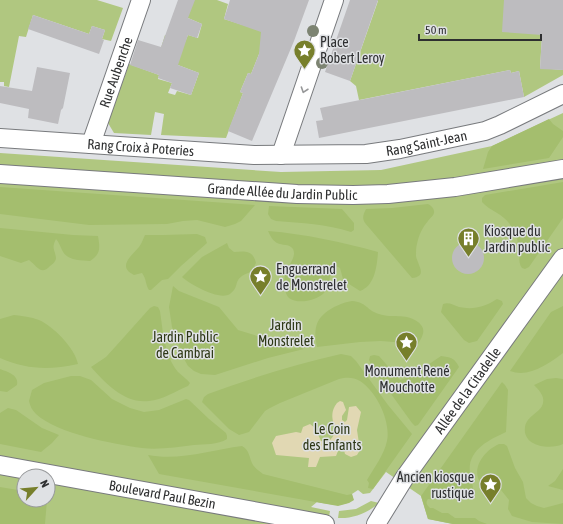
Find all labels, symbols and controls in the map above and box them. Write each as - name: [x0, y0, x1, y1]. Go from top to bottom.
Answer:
- scale bar: [419, 16, 541, 42]
- text: 50 m: [425, 23, 447, 37]
- place label: Place Robert Leroy: [320, 34, 385, 66]
- street label: Rue Aubenche: [96, 35, 136, 110]
- place icon: Place Robert Leroy: [291, 37, 317, 70]
- one-way arrow: [300, 86, 309, 93]
- street label: Rang Saint-Jean: [385, 127, 468, 159]
- street label: Rang Croix à Poteries: [87, 136, 195, 159]
- street label: Grande Allée du Jardin Public: [207, 180, 358, 203]
- place label: Kiosque du Jardin public: [484, 223, 551, 255]
- building icon: Kiosque du Jardin public: [455, 226, 481, 259]
- place label: Enguerrand de Monstrelet: [276, 261, 347, 293]
- place icon: Enguerrand de Monstrelet: [248, 264, 274, 297]
- park label: Jardin Monstrelet: [258, 317, 314, 349]
- park label: Jardin Public de Cambrai: [152, 329, 219, 361]
- place icon: Monument René Mouchotte: [394, 330, 420, 363]
- street label: Allée de la Citadelle: [431, 344, 504, 437]
- place label: Monument René Mouchotte: [364, 363, 450, 395]
- park label: Le Coin des Enfants: [303, 421, 361, 453]
- north arrow: [16, 468, 56, 508]
- place label: Ancien kiosque rustique: [397, 469, 474, 501]
- place icon: Ancien kiosque rustique: [477, 472, 503, 505]
- street label: Boulevard Paul Bezin: [108, 477, 217, 512]
- text: N: [38, 478, 52, 489]

